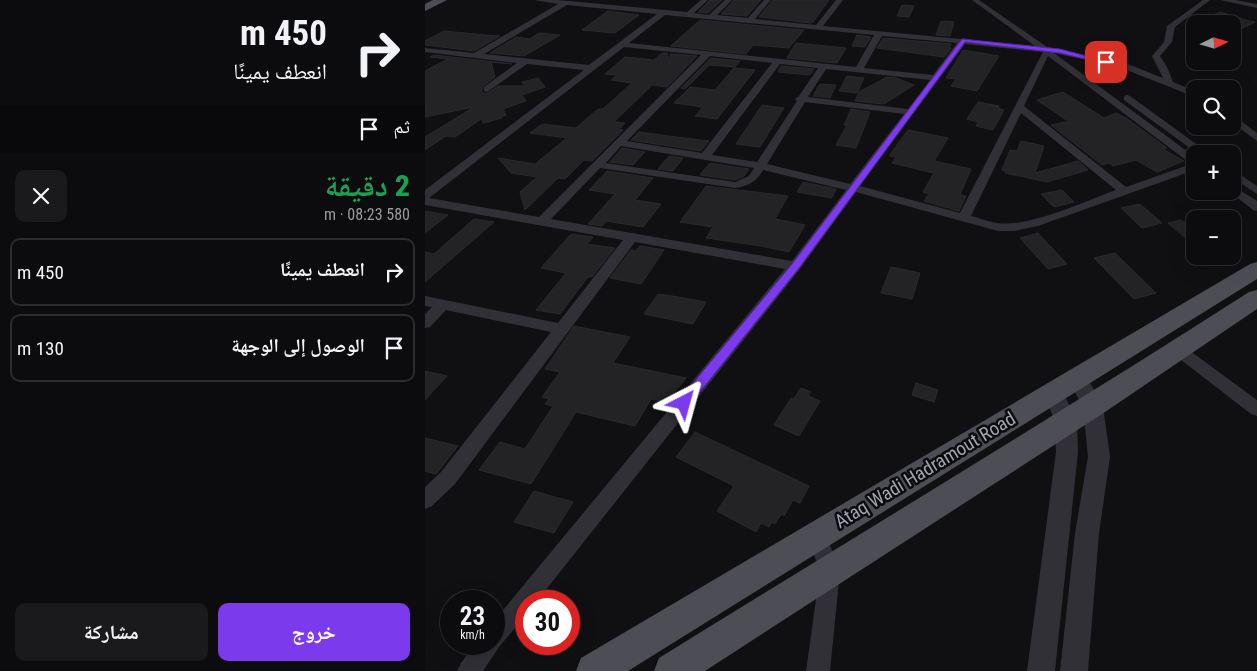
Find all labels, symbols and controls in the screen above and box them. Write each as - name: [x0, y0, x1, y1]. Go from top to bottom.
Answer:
- text: 450 m: [240, 13, 327, 54]
- north arrow: [1186, 15, 1241, 70]
- map controls: [1186, 15, 1241, 265]
- icon: right: [345, 20, 410, 85]
- pin: [1085, 41, 1127, 83]
- icon: arrive: [1092, 48, 1120, 76]
- text: انعطف يمينًا: [233, 59, 327, 84]
- button: search: [1186, 80, 1241, 135]
- icon: arrive: [355, 115, 383, 143]
- text: ثم: [393, 115, 410, 138]
- button: +: [1186, 145, 1241, 200]
- text: 2 دقيقة: [325, 168, 410, 203]
- button: close: [15, 170, 67, 222]
- text: 580 m · 08:23: [324, 205, 410, 224]
- button: −: [1186, 210, 1241, 265]
- text: انعطف يمينًا: [280, 258, 365, 281]
- icon: right: [380, 258, 408, 286]
- text: 450 m: [17, 261, 64, 284]
- text: الوصول إلى الوجهة: [231, 334, 365, 357]
- icon: arrive: [380, 334, 408, 362]
- text: 130 m: [17, 337, 64, 360]
- position arrow: [657, 376, 709, 428]
- street label: Ataq Wadi Hadramout Road: [830, 407, 1020, 533]
- speed limit sign: 30: [515, 590, 580, 655]
- text: 23: [460, 602, 485, 631]
- button: مشاركة: [15, 603, 208, 661]
- button: خروج: [218, 603, 410, 661]
- text: km/h: [460, 628, 485, 642]

